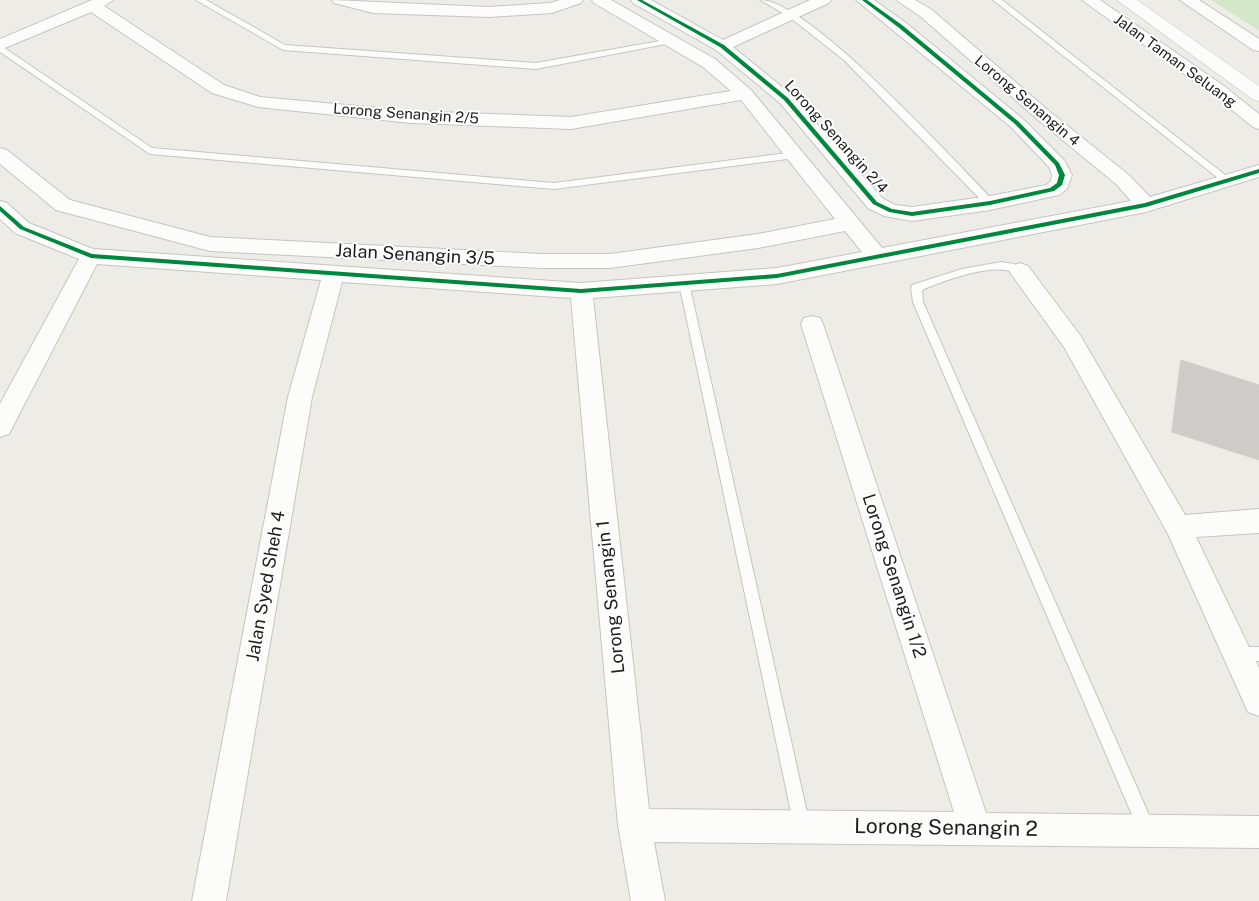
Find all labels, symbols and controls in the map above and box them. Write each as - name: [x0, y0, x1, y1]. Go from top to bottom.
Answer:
- street label: Jalan Taman Seluang: [1110, 11, 1240, 111]
- street label: Lorong Senangin 4: [971, 52, 1083, 150]
- street label: Lorong Senangin 2/4: [780, 77, 892, 197]
- street label: Lorong Senangin 2/5: [333, 100, 479, 128]
- street label: Jalan Senangin 3/5: [335, 240, 495, 270]
- street label: Lorong Senangin 1/2: [857, 491, 931, 661]
- street label: Jalan Syed Sheh 4: [242, 509, 290, 663]
- street label: Lorong Senangin 1: [592, 519, 630, 675]
- street label: Lorong Senangin 2: [854, 814, 1038, 842]

